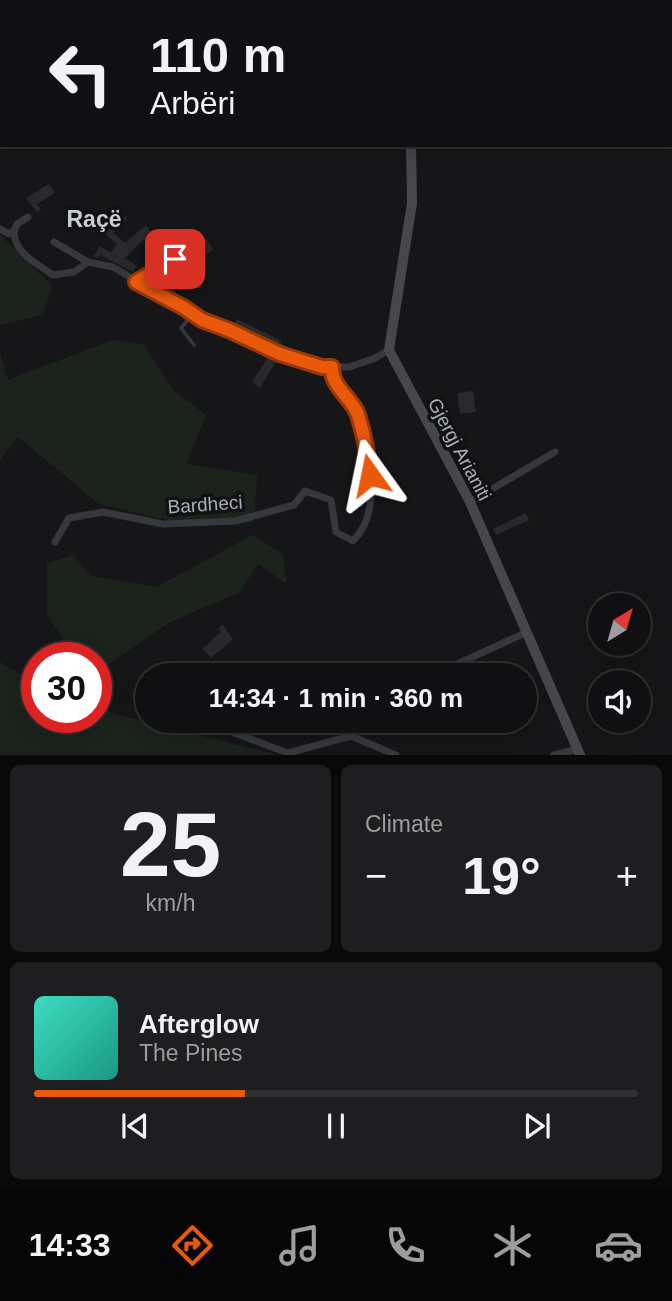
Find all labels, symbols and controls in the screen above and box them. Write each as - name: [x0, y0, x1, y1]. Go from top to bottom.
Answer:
- icon: left: [35, 28, 126, 119]
- text: 110 m: [150, 28, 286, 82]
- text: Arbëri: [150, 85, 235, 121]
- district label: Raçë: [67, 206, 121, 232]
- pin: [145, 229, 205, 289]
- icon: arrive: [156, 240, 194, 278]
- street label: Gjergj Arianiti: [424, 394, 495, 504]
- position arrow: [333, 438, 407, 512]
- street label: Bardheci: [167, 491, 243, 518]
- north arrow: [588, 593, 651, 656]
- map controls: [588, 593, 651, 733]
- speed limit sign: 30: [21, 642, 112, 733]
- button: sound: [588, 670, 651, 733]
- text: 14:34 · 1 min · 360 m: [209, 683, 463, 713]
- text: 25: [120, 794, 221, 895]
- text: Climate: [365, 811, 443, 837]
- text: 19°: [462, 847, 541, 905]
- text: −: [365, 855, 387, 897]
- text: +: [616, 855, 638, 897]
- text: km/h: [146, 890, 195, 916]
- text: Afterglow: [139, 1009, 259, 1039]
- text: The Pines: [139, 1040, 243, 1066]
- icon: previous: [116, 1107, 154, 1145]
- icon: pause: [317, 1107, 355, 1145]
- icon: next: [518, 1107, 556, 1145]
- icon: directions: [168, 1221, 217, 1270]
- icon: music: [275, 1221, 324, 1270]
- icon: phone: [381, 1221, 430, 1270]
- icon: climate: [488, 1221, 537, 1270]
- icon: car: [594, 1221, 643, 1270]
- text: 14:33: [29, 1227, 111, 1263]

